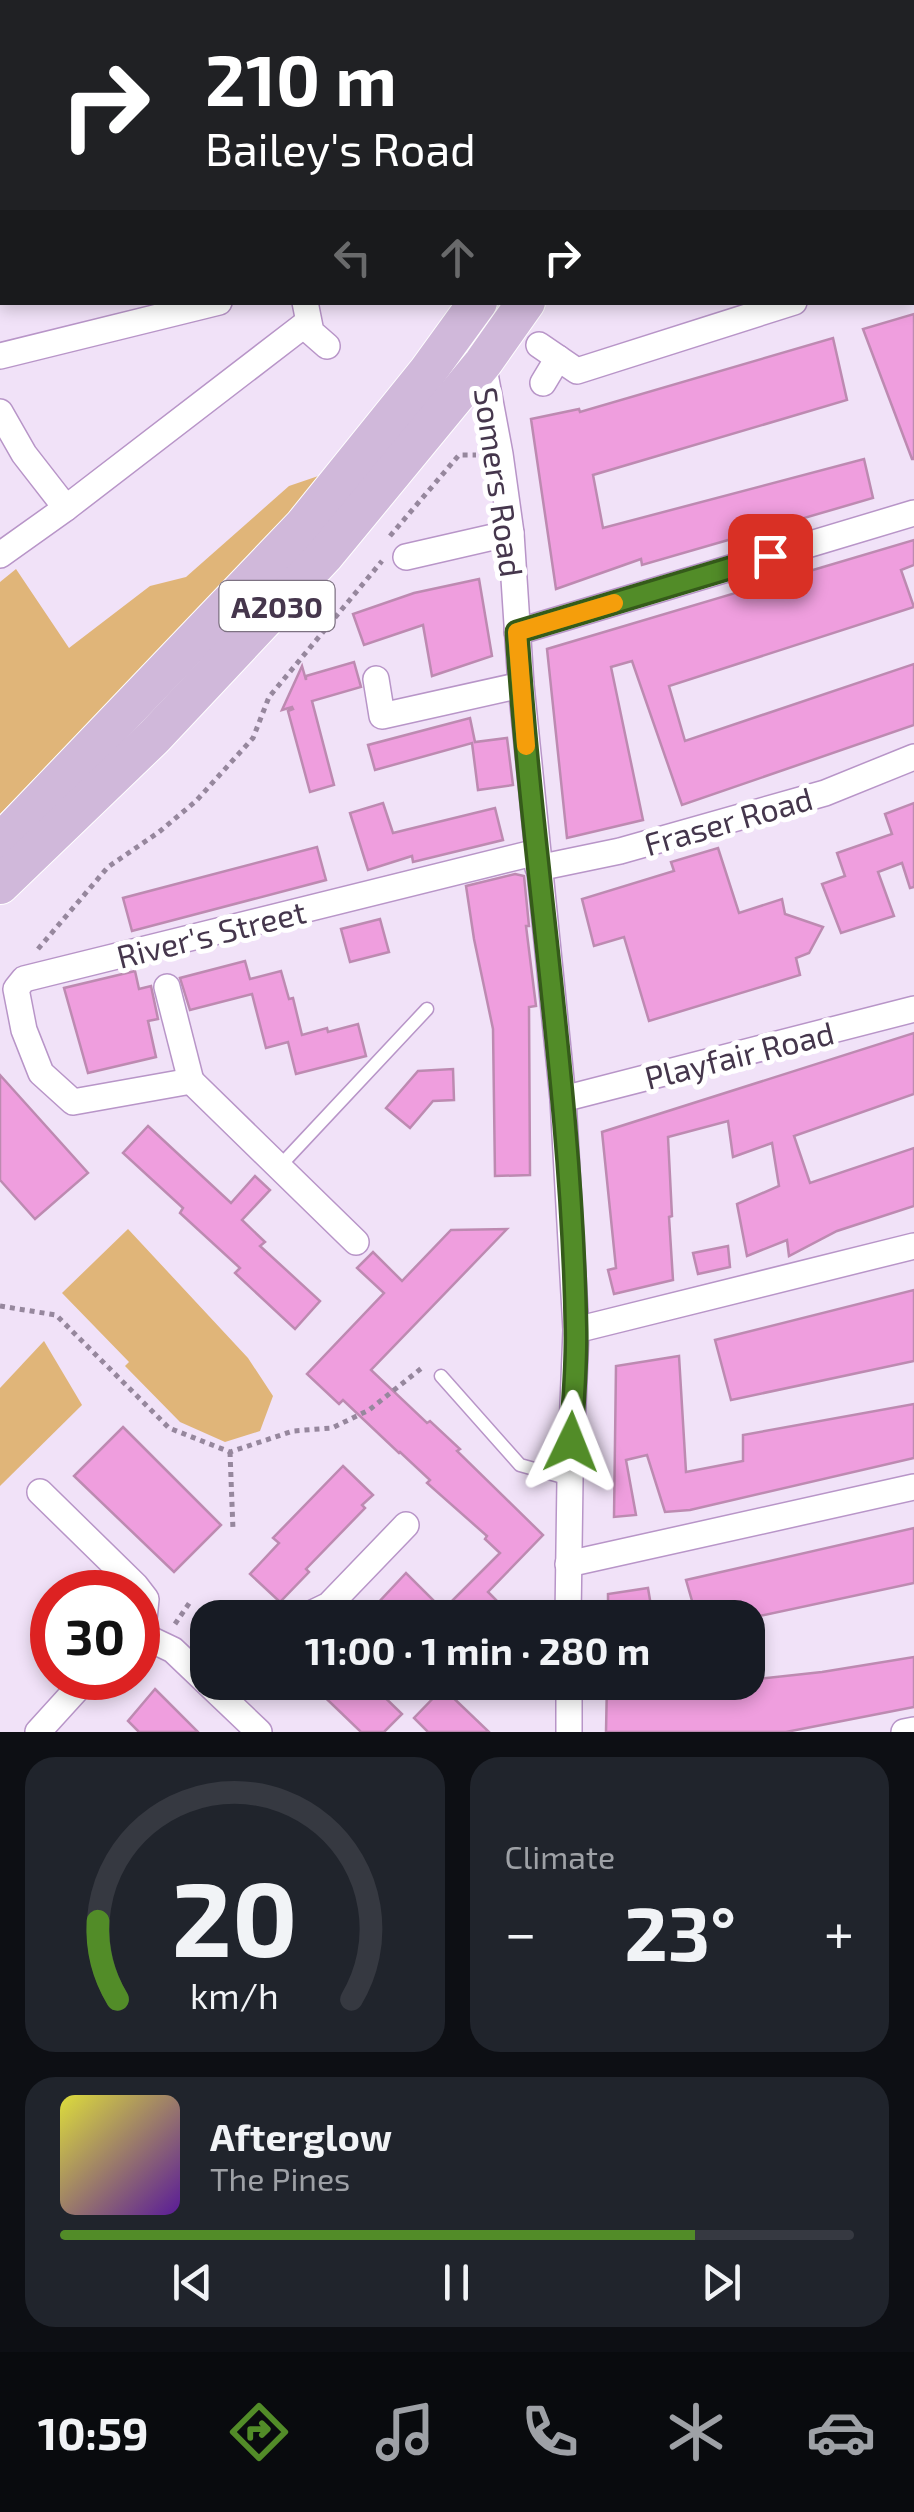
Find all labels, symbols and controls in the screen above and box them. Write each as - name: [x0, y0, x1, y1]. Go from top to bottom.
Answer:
- text: 210 m: [205, 36, 397, 120]
- icon: right: [40, 40, 170, 170]
- text: Bailey's Road: [205, 121, 476, 175]
- icon: left: [325, 230, 380, 285]
- icon: ahead: [430, 230, 485, 285]
- icon: right: [535, 230, 590, 285]
- street label: Somers Road: [468, 385, 532, 579]
- pin: [728, 514, 813, 599]
- icon: arrive: [743, 529, 798, 584]
- road number: A2030: [220, 581, 334, 631]
- street label: Fraser Road: [639, 778, 817, 862]
- street label: River's Street: [113, 891, 309, 975]
- street label: Playfair Road: [641, 1012, 837, 1096]
- position arrow: [519, 1390, 623, 1494]
- speed limit sign: 30: [30, 1570, 160, 1700]
- text: 11:00 · 1 min · 280 m: [305, 1627, 650, 1673]
- text: Climate: [505, 1837, 615, 1875]
- text: 20: [172, 1853, 298, 1978]
- text: 23°: [624, 1886, 736, 1976]
- text: −: [505, 1898, 537, 1964]
- text: +: [824, 1898, 854, 1964]
- text: km/h: [190, 1973, 279, 2016]
- text: Afterglow: [210, 2113, 392, 2159]
- text: The Pines: [210, 2159, 350, 2197]
- icon: previous: [165, 2255, 220, 2310]
- icon: pause: [429, 2255, 484, 2310]
- icon: next: [694, 2255, 749, 2310]
- icon: directions: [224, 2397, 294, 2467]
- icon: music: [370, 2397, 440, 2467]
- icon: phone: [515, 2397, 585, 2467]
- icon: climate: [661, 2397, 731, 2467]
- icon: car: [806, 2397, 876, 2467]
- text: 10:59: [38, 2405, 149, 2459]

